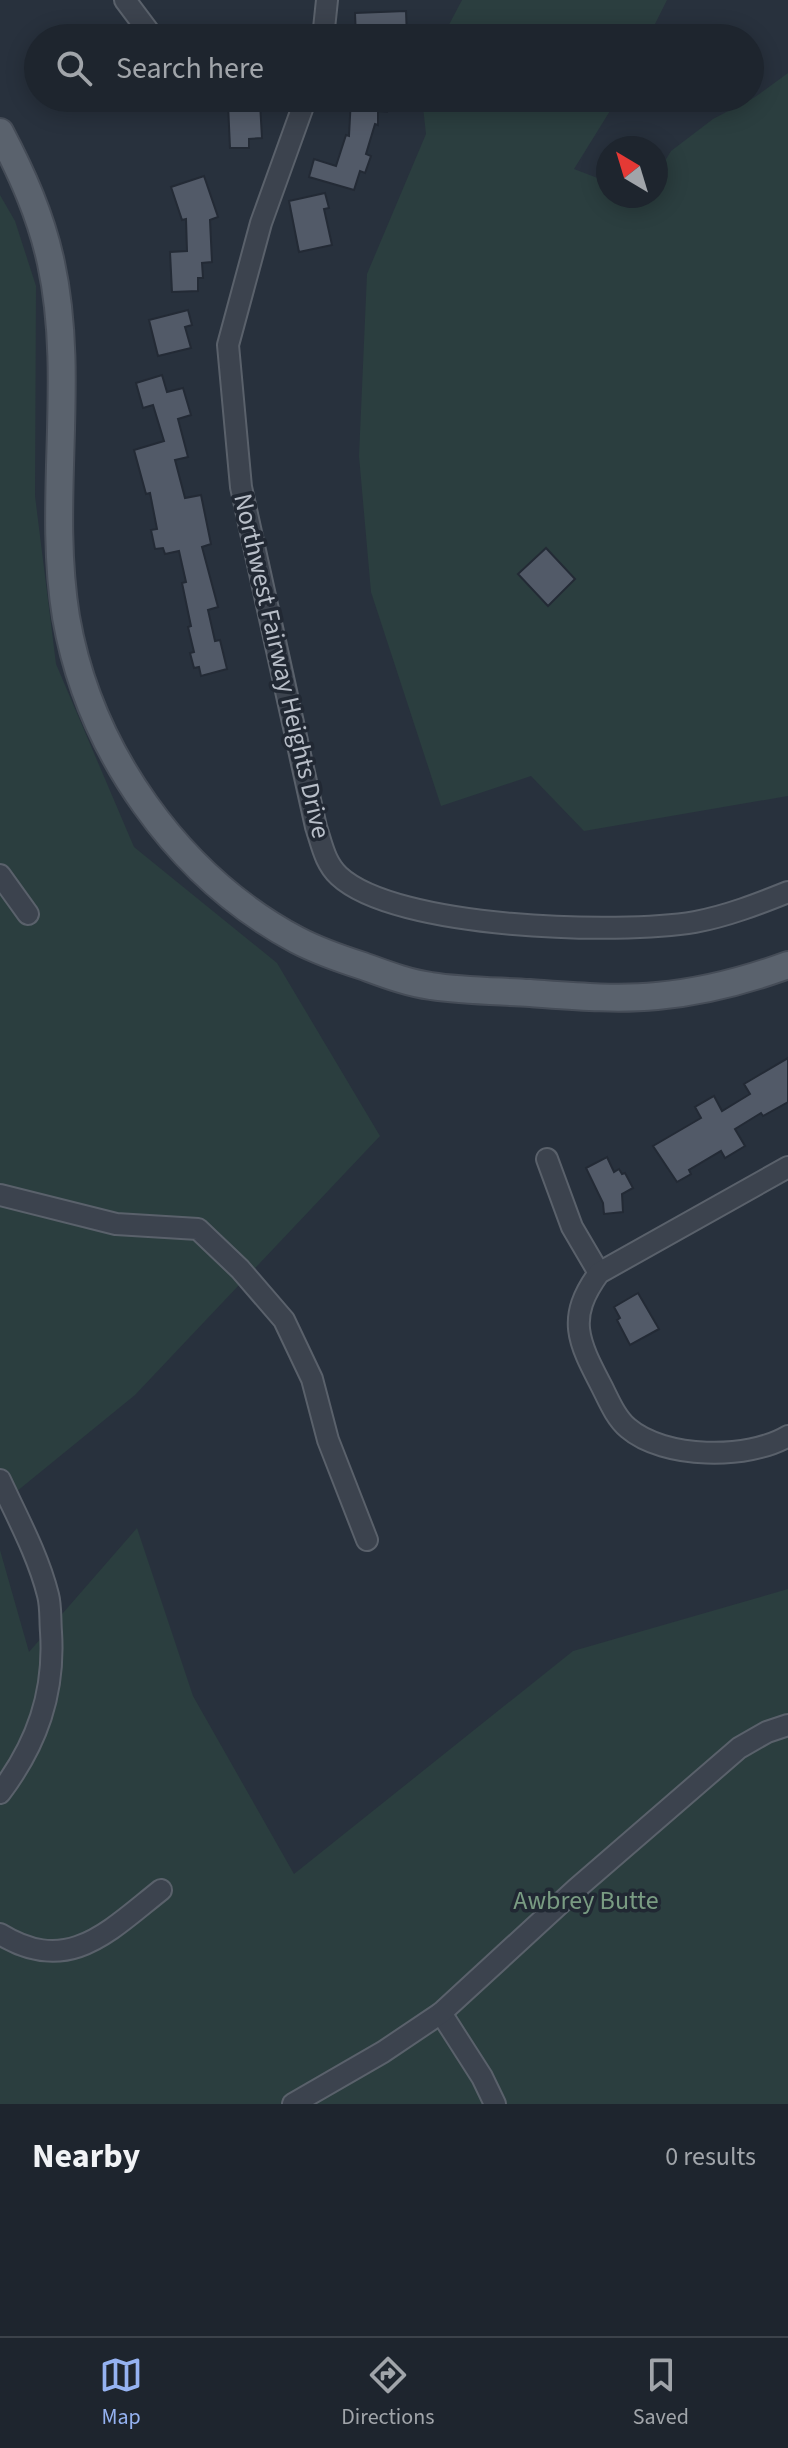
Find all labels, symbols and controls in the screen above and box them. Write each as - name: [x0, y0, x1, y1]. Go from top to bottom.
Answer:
- search box: [24, 24, 764, 112]
- icon: search: [52, 46, 96, 90]
- text: Search here: [116, 47, 264, 90]
- north arrow: [596, 136, 668, 208]
- street label: Northwest Fairway Heights Drive: [224, 490, 340, 842]
- park label: Awbrey Butte: [513, 1882, 659, 1919]
- text: Nearby: [32, 2132, 140, 2181]
- text: 0 results: [665, 2138, 756, 2175]
- tab: Map: [99, 2353, 143, 2433]
- tab: Directions: [341, 2353, 434, 2433]
- tab: Saved: [633, 2353, 689, 2433]

